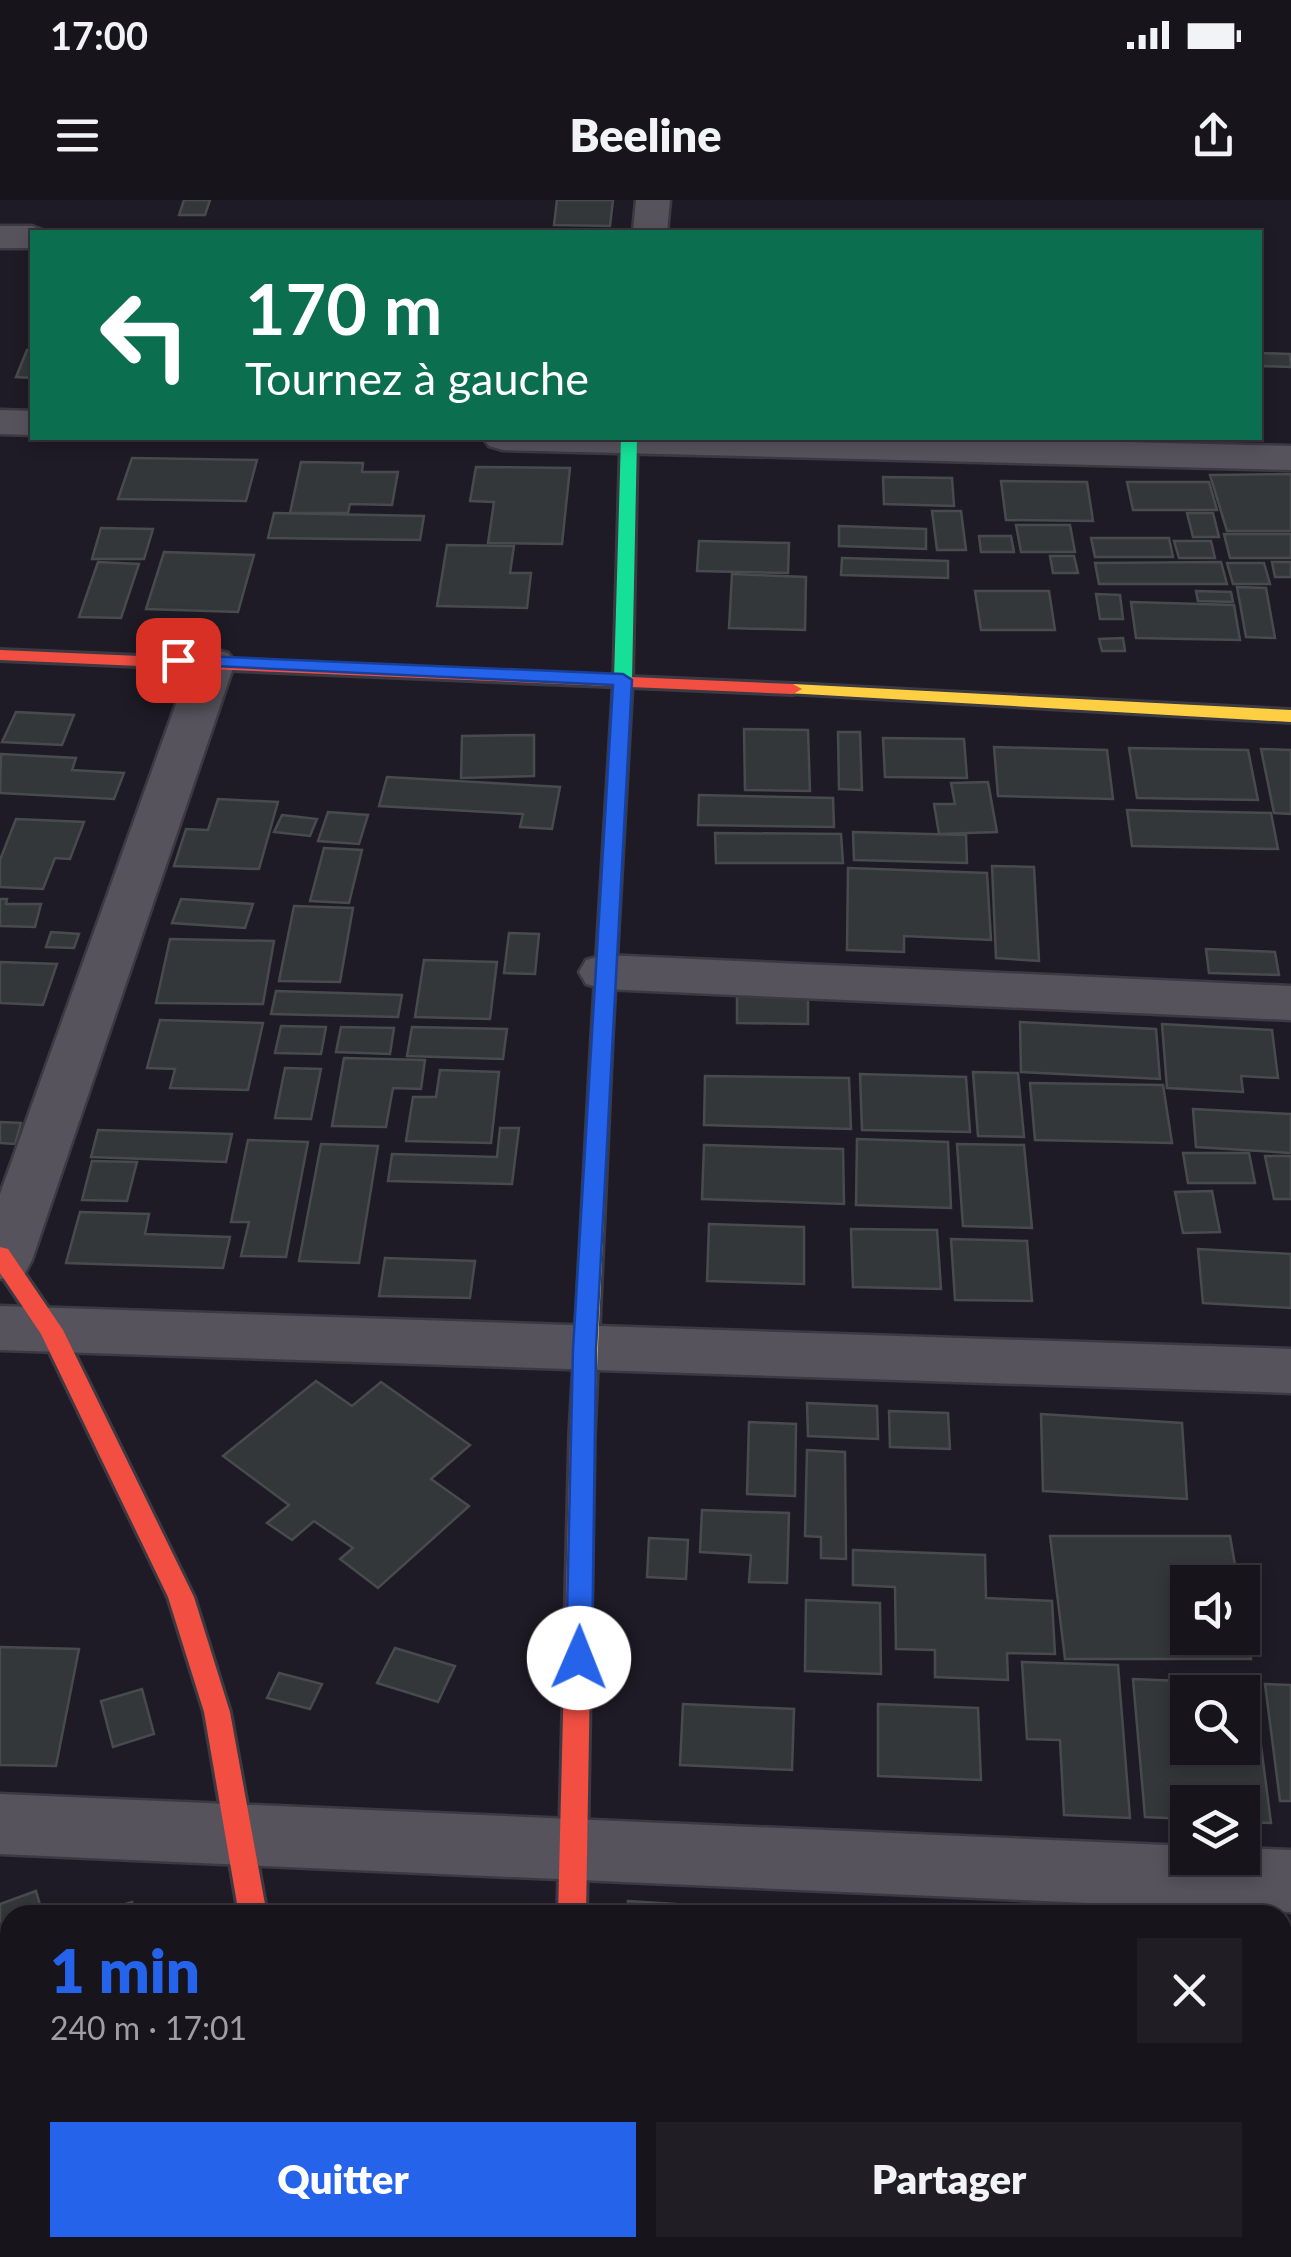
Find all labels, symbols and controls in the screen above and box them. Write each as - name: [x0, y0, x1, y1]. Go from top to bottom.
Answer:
- text: 17:00: [50, 12, 148, 58]
- icon: menu: [50, 108, 105, 163]
- text: Beeline: [570, 108, 721, 162]
- icon: share: [1186, 108, 1241, 163]
- text: 170 m: [245, 266, 442, 350]
- icon: left: [80, 270, 210, 400]
- text: Tournez à gauche: [245, 351, 589, 405]
- pin: [136, 618, 221, 703]
- icon: arrive: [151, 633, 206, 688]
- map controls: [1170, 1565, 1260, 1875]
- button: sound: [1170, 1565, 1260, 1655]
- position arrow: [527, 1606, 631, 1710]
- button: search: [1170, 1675, 1260, 1765]
- button: layers: [1170, 1785, 1260, 1875]
- text: 1 min: [50, 1934, 200, 2006]
- button: close: [1137, 1938, 1242, 2043]
- text: 240 m · 17:01: [50, 2008, 247, 2047]
- button: Quitter: [50, 2122, 636, 2237]
- button: Partager: [656, 2122, 1242, 2237]

